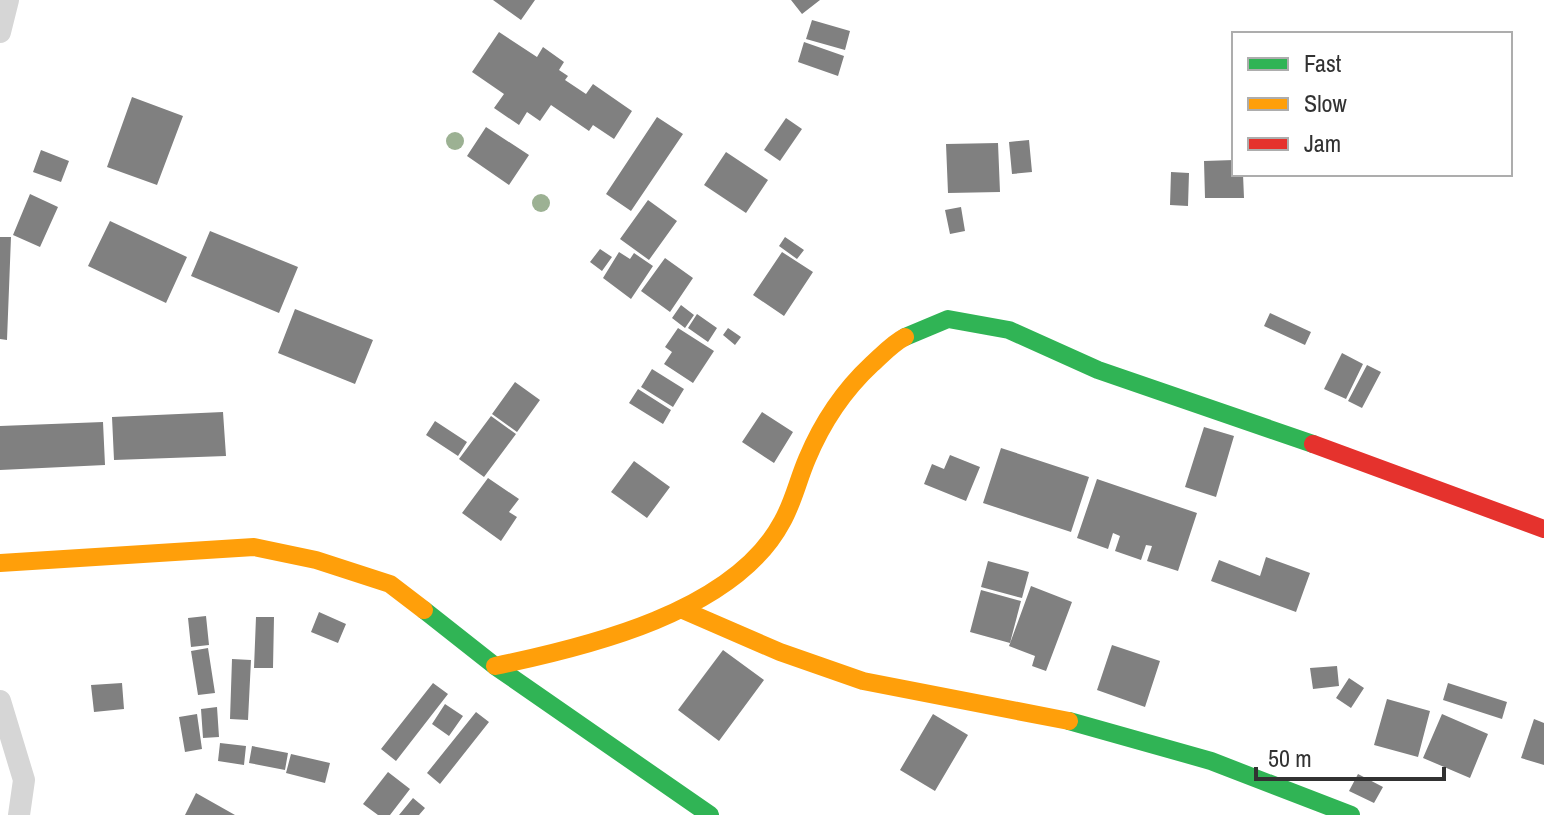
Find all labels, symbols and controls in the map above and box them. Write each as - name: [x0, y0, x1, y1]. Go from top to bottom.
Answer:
- legend: [1232, 32, 1512, 176]
- text: Fast: [1304, 47, 1342, 79]
- text: Slow: [1304, 87, 1347, 119]
- text: Jam: [1304, 127, 1341, 159]
- scale bar: [1256, 731, 1444, 781]
- text: 50 m: [1268, 742, 1312, 774]

